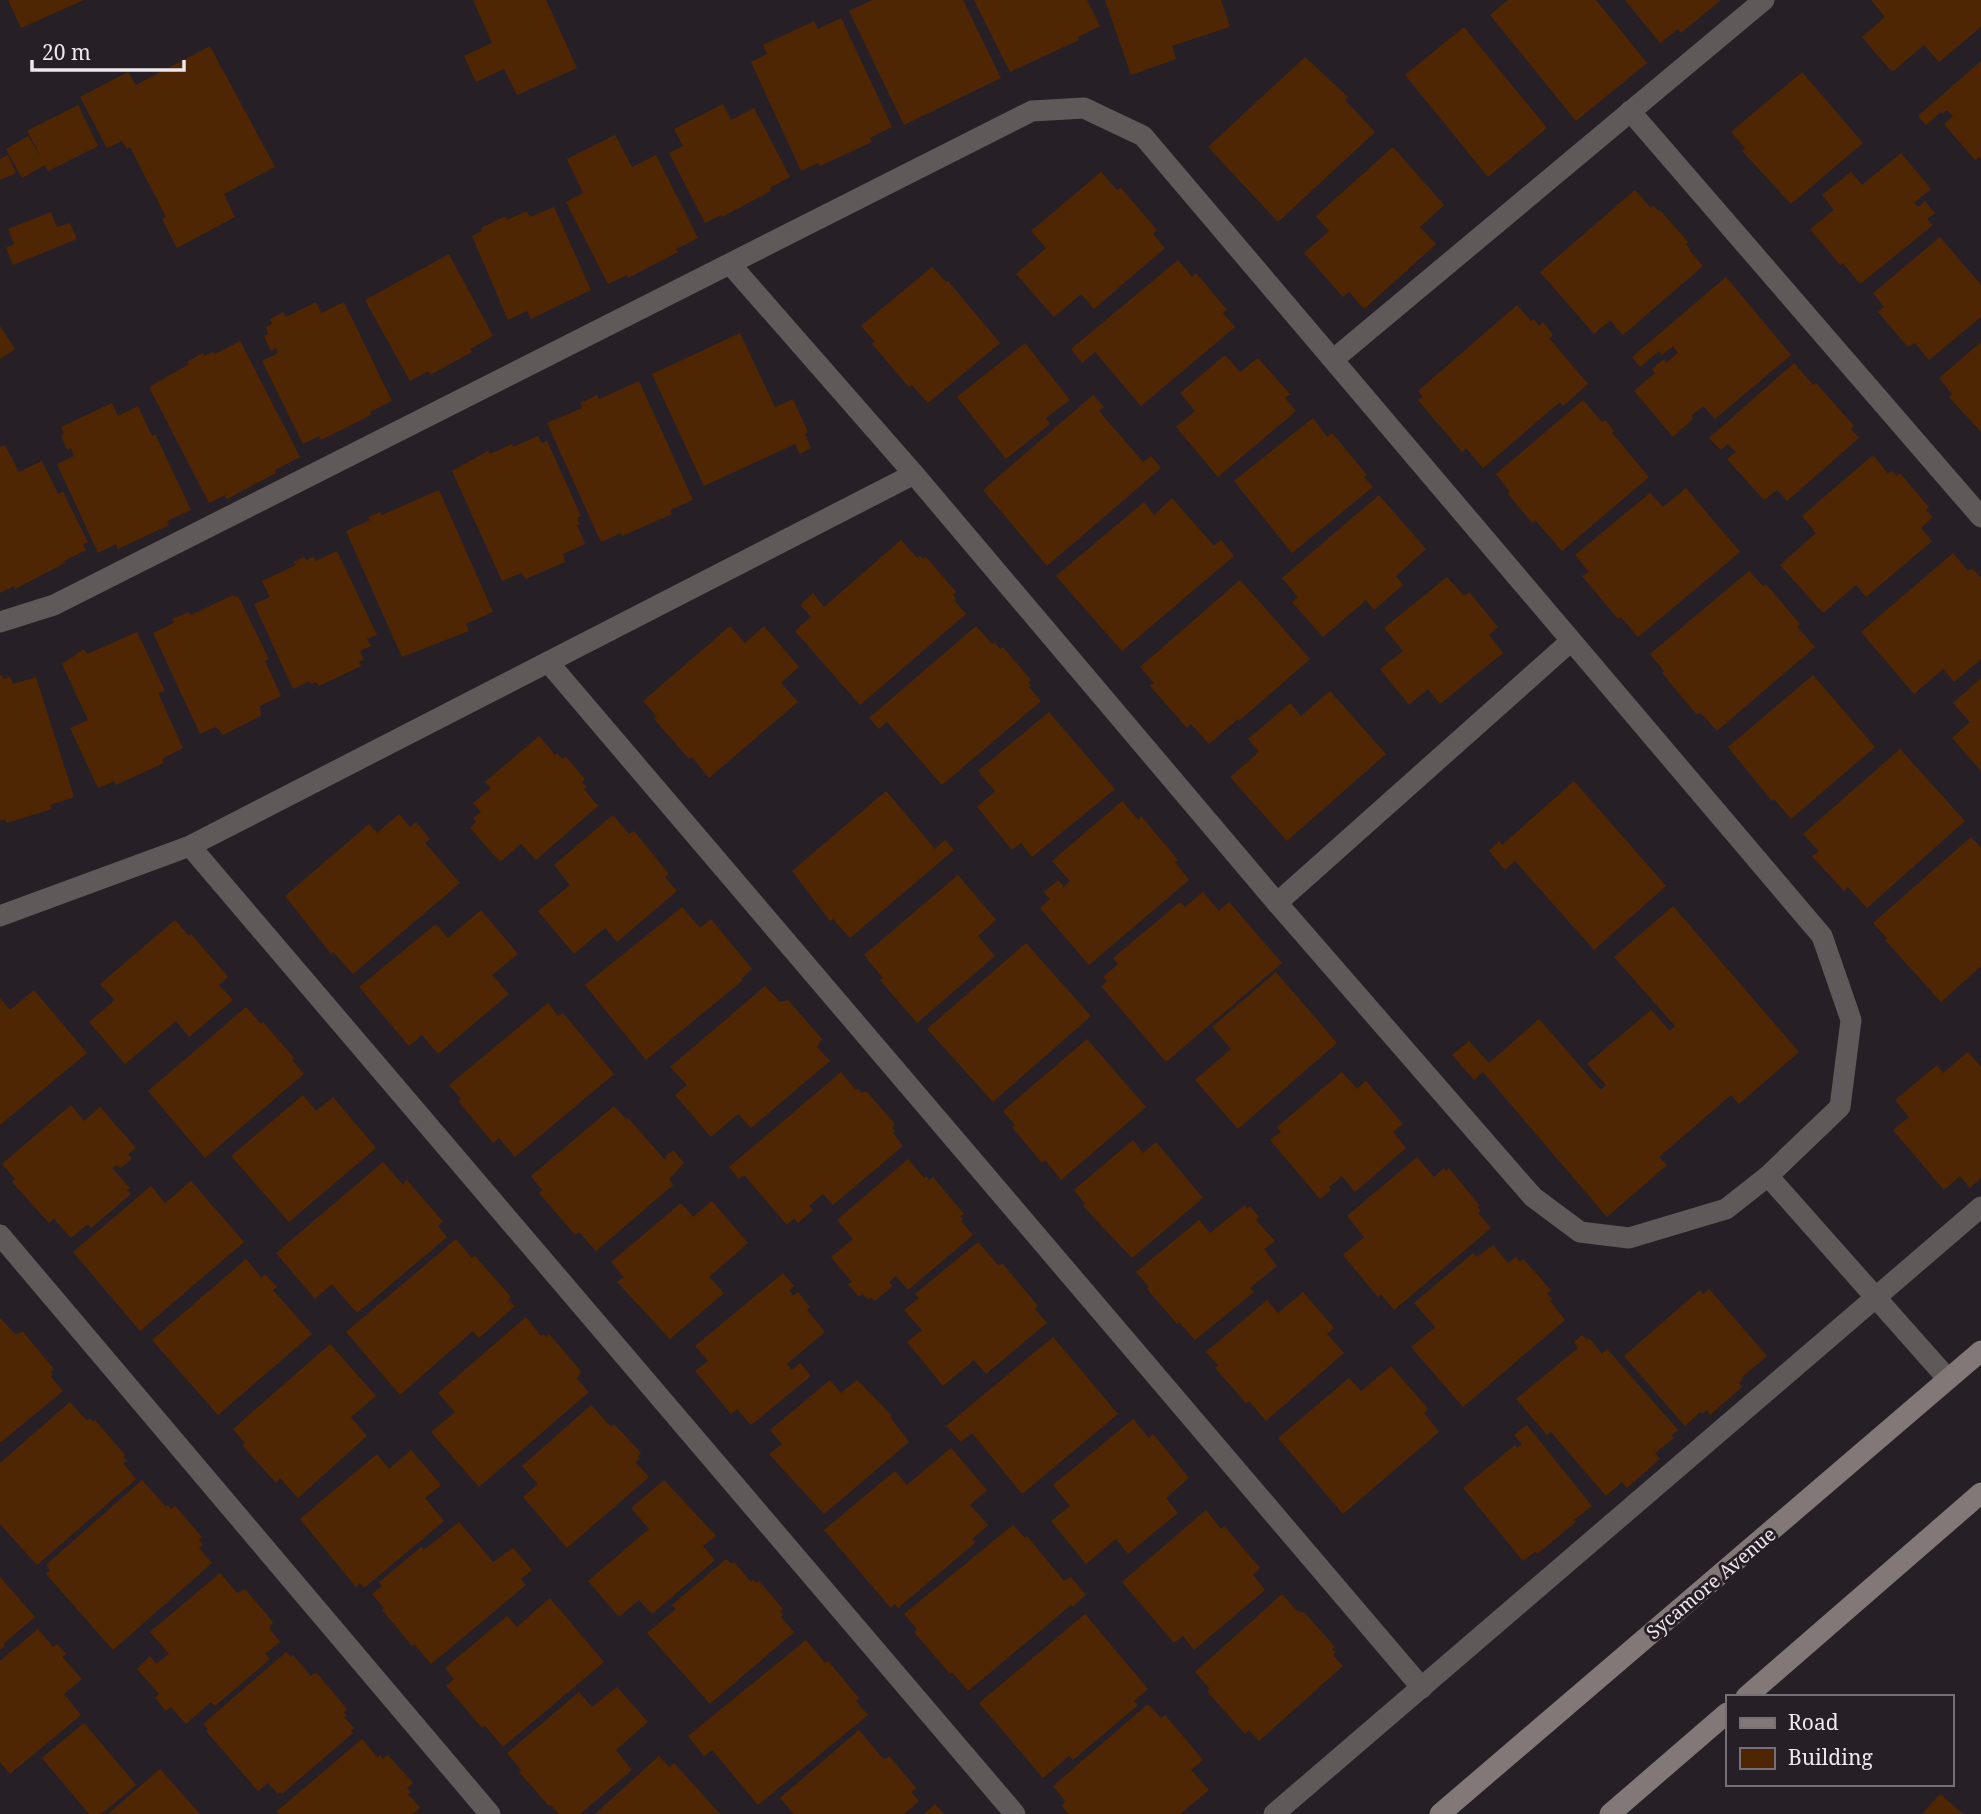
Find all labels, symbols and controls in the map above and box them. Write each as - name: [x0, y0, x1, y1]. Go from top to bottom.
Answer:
- scale bar: [32, 28, 184, 72]
- text: 20 m: [42, 38, 91, 66]
- street label: Sycamore Avenue: [1641, 1521, 1781, 1645]
- legend: [1726, 1695, 1953, 1786]
- text: Road: [1788, 1708, 1839, 1736]
- text: Building: [1788, 1743, 1873, 1771]

